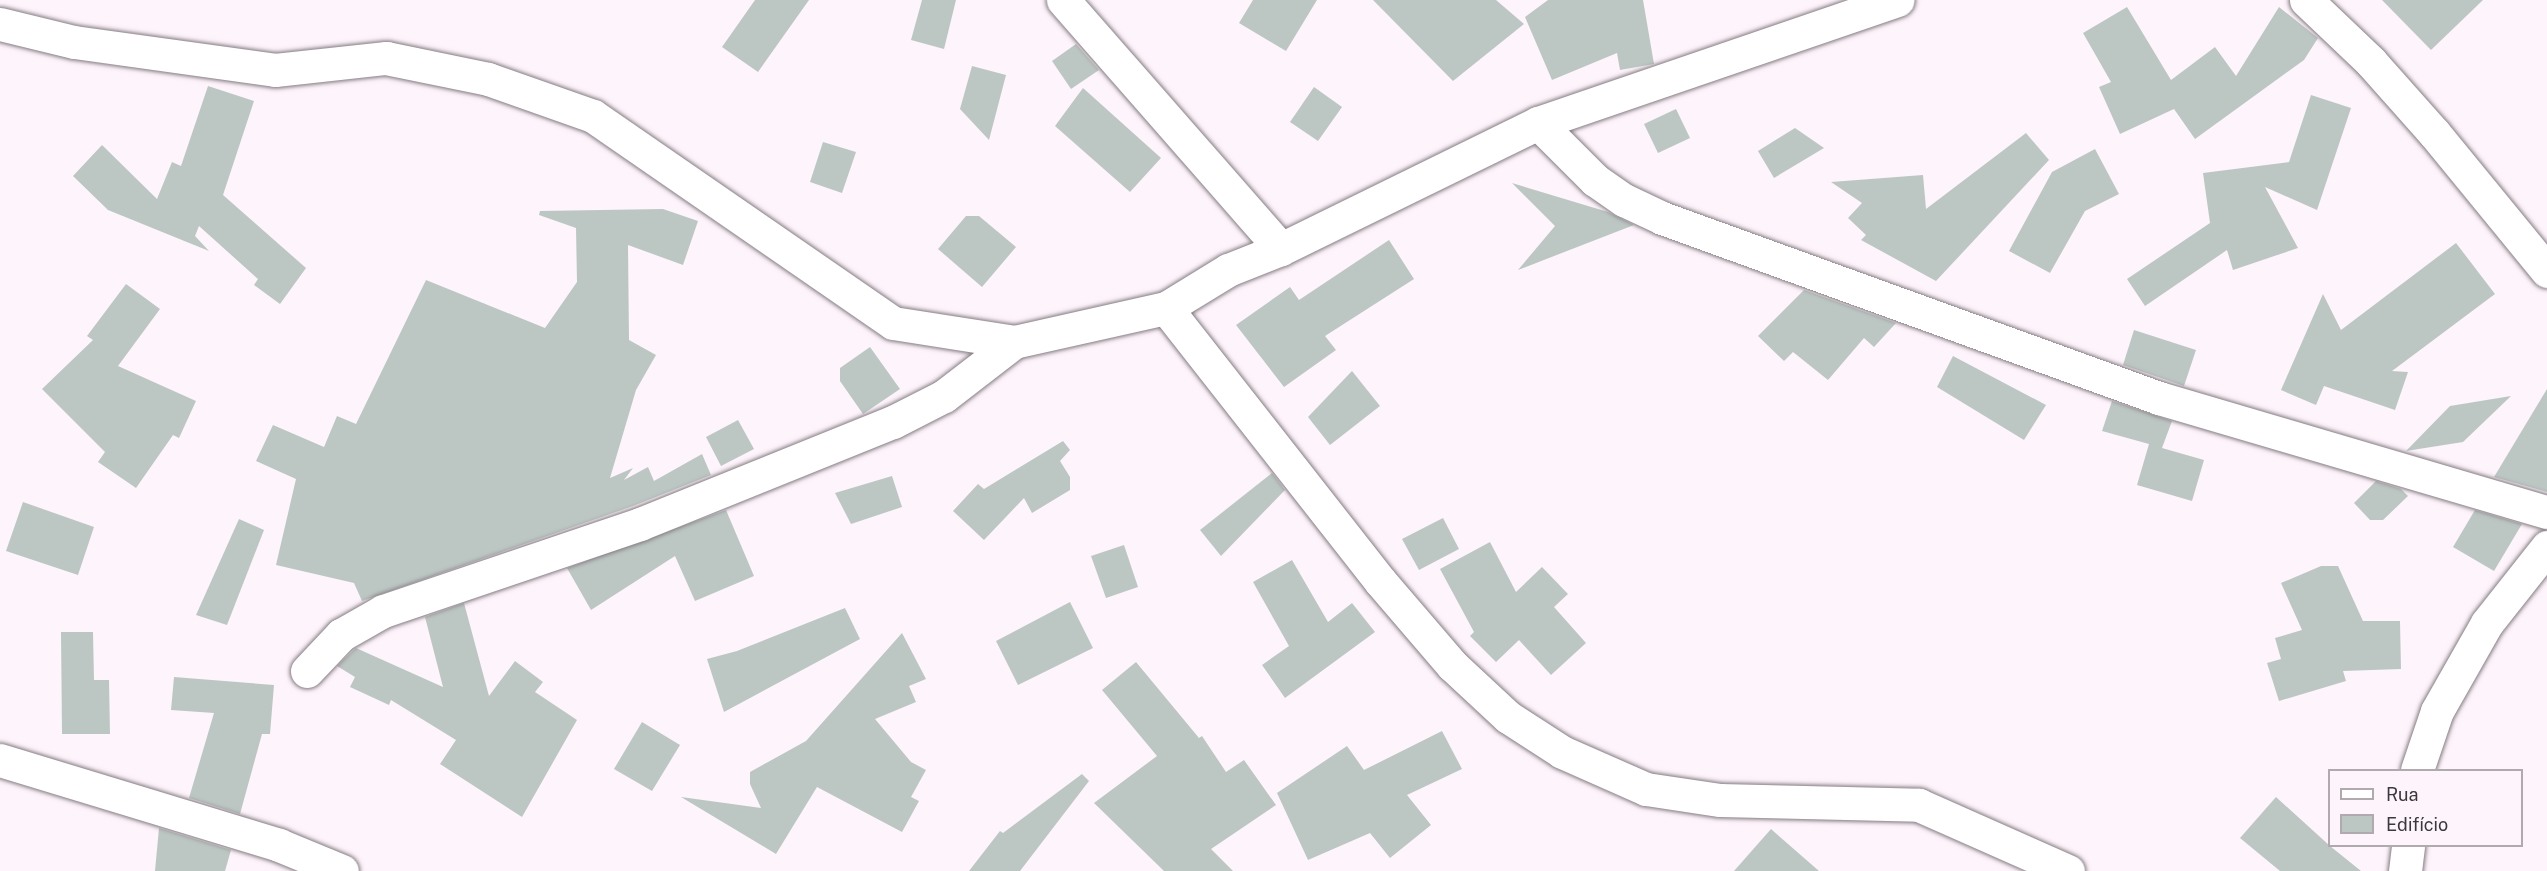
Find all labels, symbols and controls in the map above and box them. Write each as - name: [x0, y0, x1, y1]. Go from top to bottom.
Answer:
- legend: [2328, 769, 2523, 847]
- text: Rua: [2386, 784, 2418, 805]
- text: Edifício: [2386, 814, 2448, 835]

